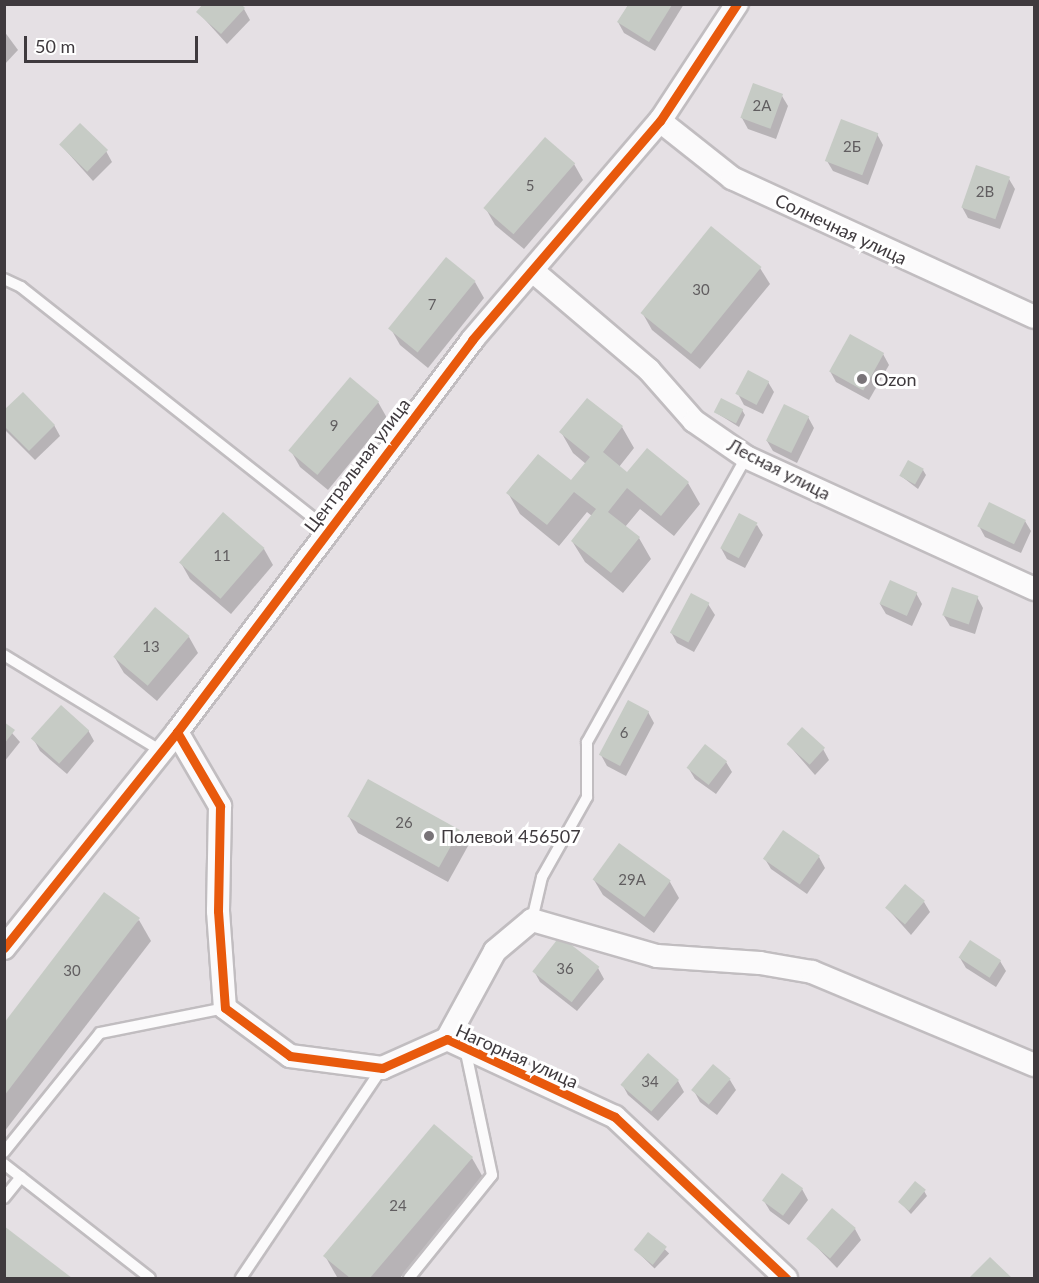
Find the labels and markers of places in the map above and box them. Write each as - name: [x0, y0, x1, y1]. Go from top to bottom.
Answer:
- place label: Ozon: [874, 368, 916, 390]
- marker: Ozon: [855, 372, 869, 386]
- place label: Полевой 456507: [441, 825, 581, 847]
- marker: Полевой 456507: [422, 829, 436, 843]

